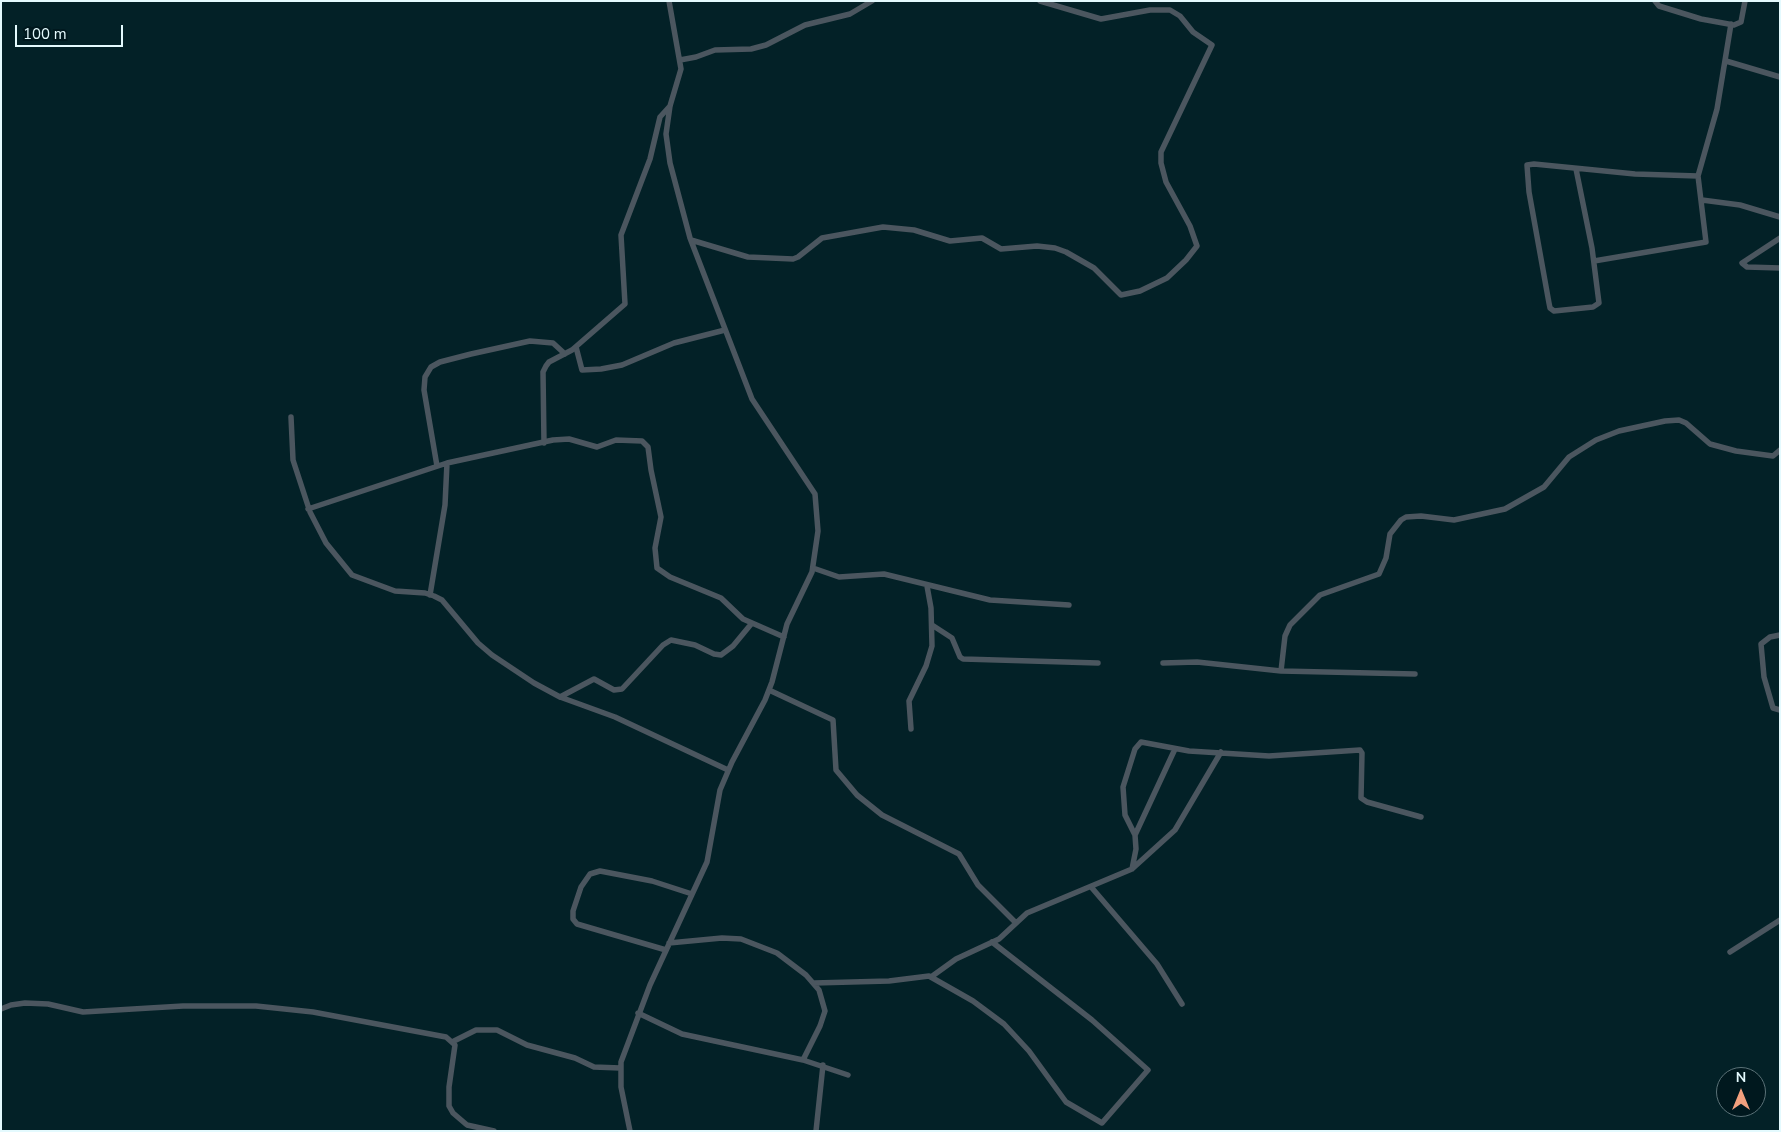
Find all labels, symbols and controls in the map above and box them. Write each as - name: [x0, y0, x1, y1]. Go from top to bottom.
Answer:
- scale bar: [18, 15, 125, 47]
- text: 100 m: [23, 24, 67, 44]
- north arrow: [1716, 1067, 1766, 1117]
- text: N: [1736, 1068, 1746, 1087]

